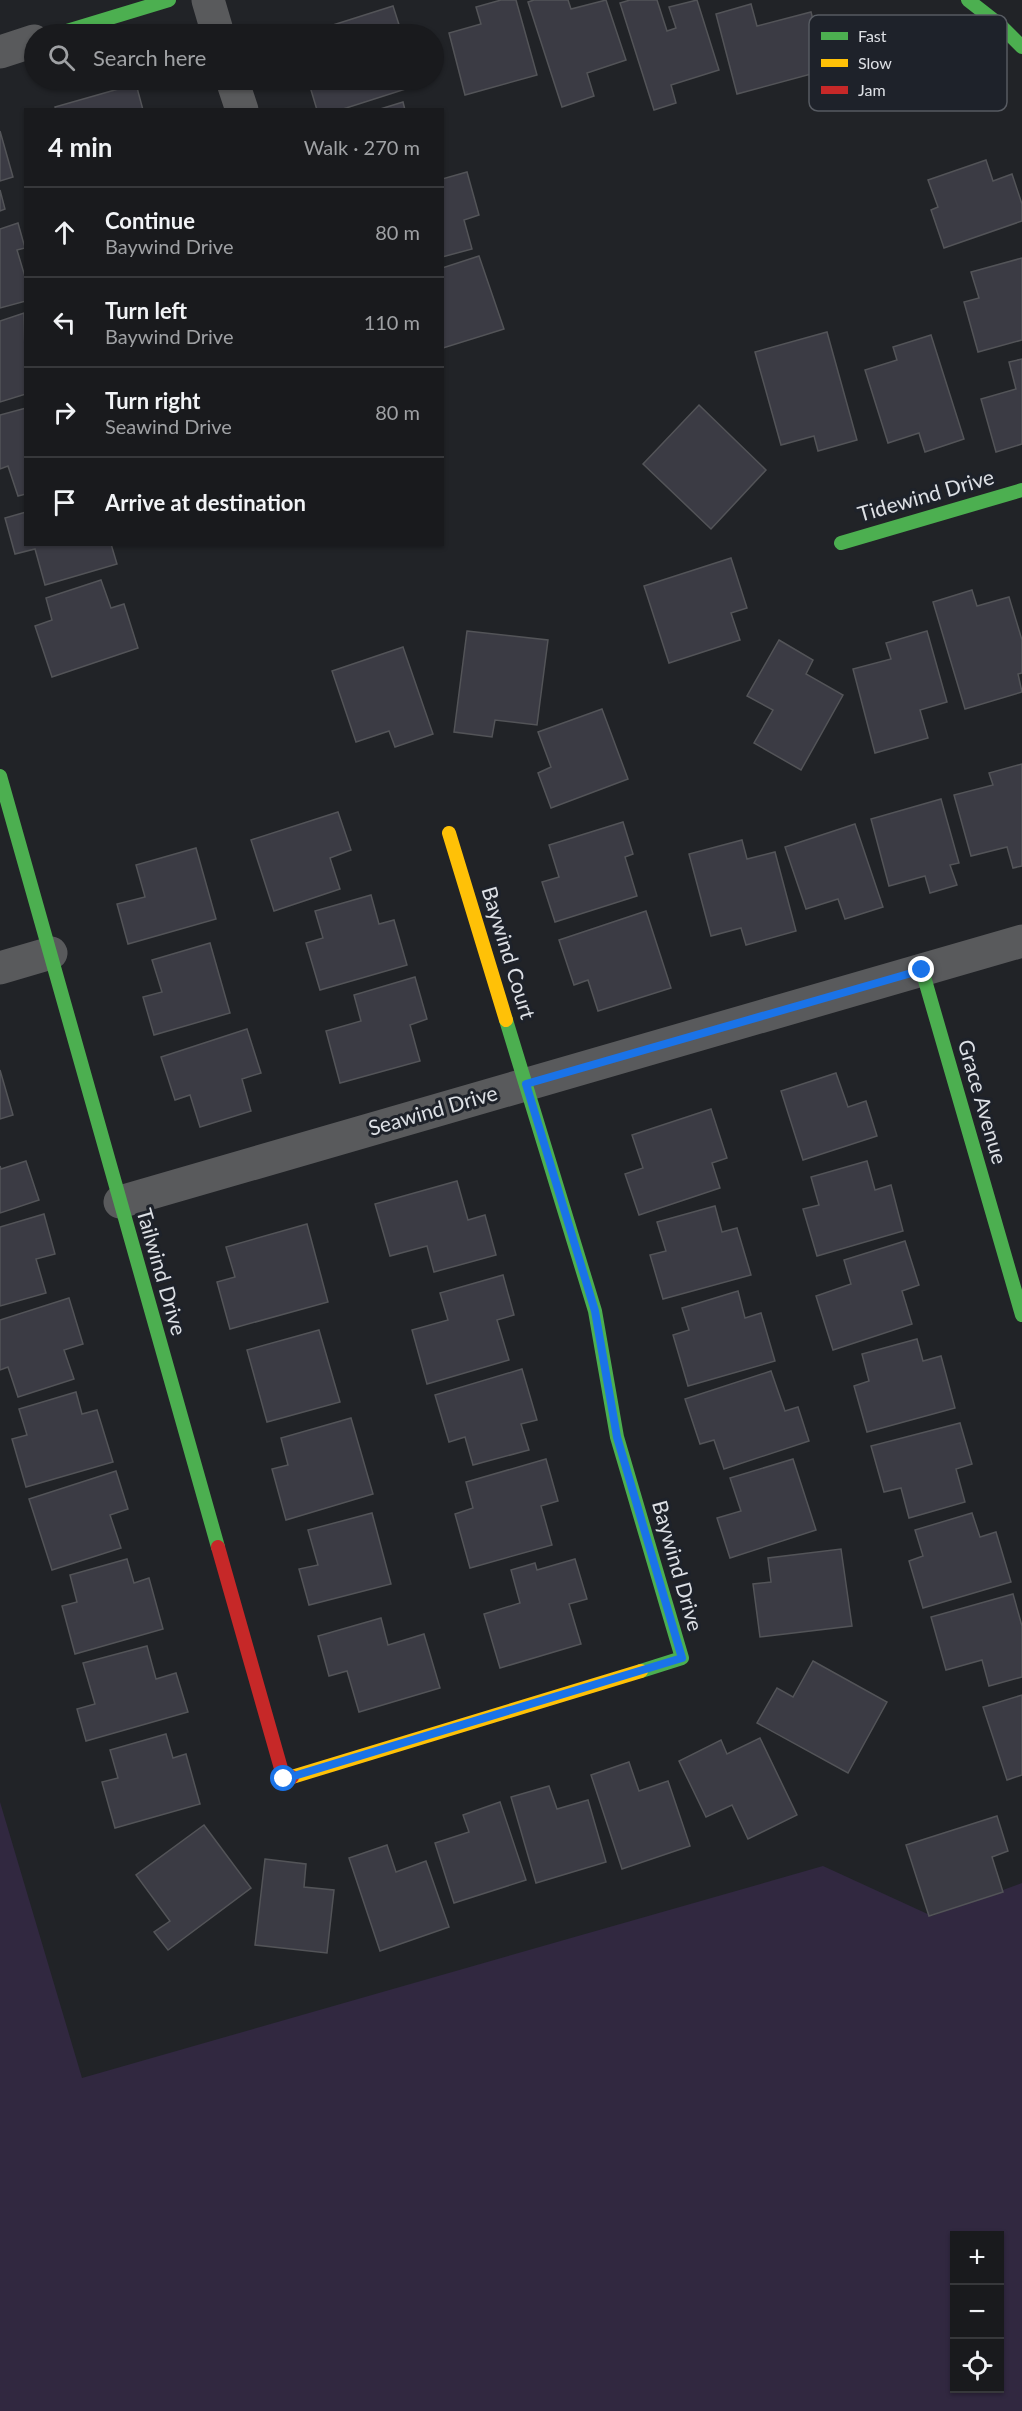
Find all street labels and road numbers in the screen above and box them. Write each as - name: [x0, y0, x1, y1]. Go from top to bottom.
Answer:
- street label: Tidewind Drive: [855, 463, 997, 526]
- street label: Baywind Court: [477, 883, 542, 1022]
- street label: Grace Avenue: [954, 1037, 1013, 1167]
- street label: Seawind Drive: [365, 1079, 500, 1140]
- street label: Tailwind Drive: [132, 1205, 192, 1338]
- street label: Baywind Drive: [648, 1497, 709, 1634]

